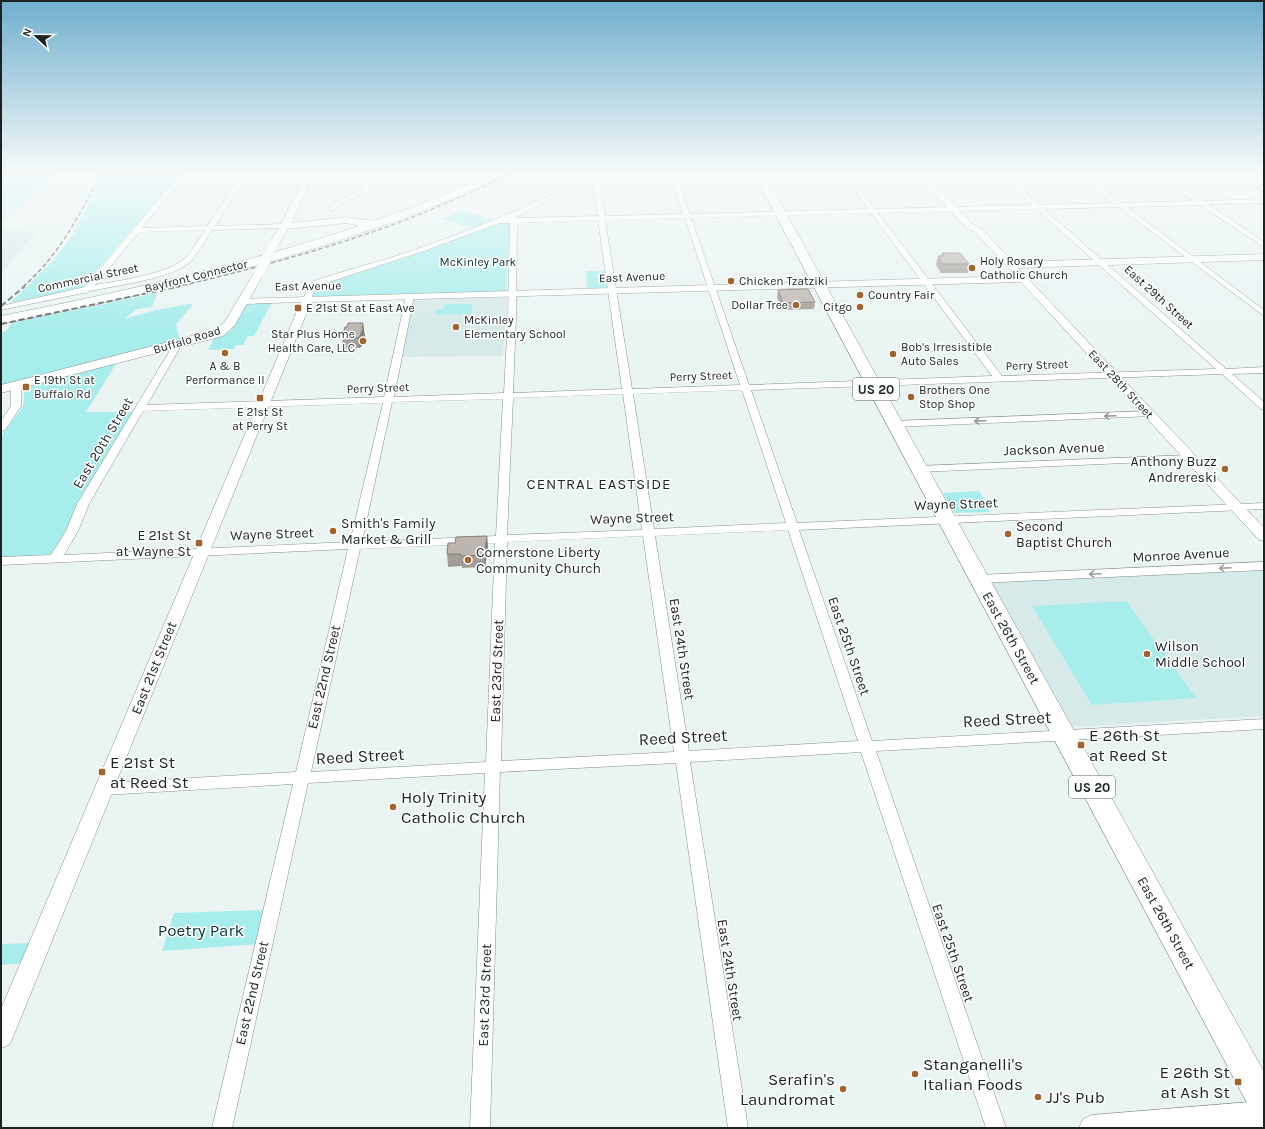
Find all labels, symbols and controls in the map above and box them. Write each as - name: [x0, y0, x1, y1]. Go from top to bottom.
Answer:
- north arrow: [16, 16, 56, 56]
- text: N: [20, 26, 35, 39]
- place label: Holy Rosary Catholic Church: [980, 254, 1068, 282]
- park label: McKinley Park: [440, 255, 517, 269]
- street label: Bayfront Connector: [143, 256, 249, 296]
- street label: Commercial Street: [36, 260, 140, 295]
- street label: East 29th Street: [1121, 262, 1197, 332]
- marker: Holy Rosary Catholic Church: [967, 263, 977, 273]
- street label: East Avenue: [599, 269, 665, 285]
- place label: Chicken Tzatziki: [739, 274, 828, 288]
- marker: Chicken Tzatziki: [726, 276, 736, 286]
- street label: East Avenue: [275, 278, 341, 294]
- place label: Country Fair: [868, 288, 935, 302]
- marker: Country Fair: [855, 290, 865, 300]
- place label: Dollar Tree: [731, 298, 788, 312]
- marker: Dollar Tree: [791, 300, 801, 310]
- place label: Citgo: [823, 300, 852, 314]
- place label: E 21st St at East Ave: [306, 301, 415, 315]
- marker: Citgo: [855, 302, 865, 312]
- marker: E 21st St at East Ave: [293, 303, 303, 313]
- place label: McKinley Elementary School: [464, 313, 566, 341]
- marker: McKinley Elementary School: [451, 322, 461, 332]
- street label: Buffalo Road: [152, 323, 222, 357]
- place label: Star Plus Home Health Care, LLC: [268, 327, 355, 355]
- marker: Star Plus Home Health Care, LLC: [358, 336, 368, 346]
- place label: Bob's Irresistible Auto Sales: [901, 340, 992, 368]
- street label: East 28th Street: [1086, 347, 1157, 422]
- marker: A & B Performance II: [220, 348, 230, 358]
- marker: Bob's Irresistible Auto Sales: [888, 349, 898, 359]
- street label: Perry Street: [1005, 357, 1069, 373]
- place label: A & B Performance II: [185, 359, 265, 387]
- street label: Perry Street: [669, 368, 733, 384]
- place label: E 19th St at Buffalo Rd: [34, 373, 95, 401]
- road number: US 20: [853, 378, 899, 400]
- street label: Perry Street: [346, 380, 410, 396]
- marker: E 19th St at Buffalo Rd: [21, 382, 31, 392]
- place label: Brothers One Stop Shop: [919, 383, 990, 411]
- marker: Brothers One Stop Shop: [906, 392, 916, 402]
- marker: E 21st St at Perry St: [255, 393, 265, 403]
- street label: East 20th Street: [69, 394, 137, 492]
- place label: E 21st St at Perry St: [232, 405, 288, 433]
- one-way arrow: [1104, 412, 1117, 419]
- one-way arrow: [974, 417, 987, 425]
- street label: Jackson Avenue: [1003, 439, 1105, 459]
- place label: Anthony Buzz Andrereski: [1130, 453, 1217, 486]
- marker: Anthony Buzz Andrereski: [1220, 464, 1230, 474]
- district label: CENTRAL EASTSIDE: [527, 475, 672, 493]
- street label: Wayne Street: [914, 494, 998, 514]
- street label: Wayne Street: [590, 508, 674, 528]
- place label: Smith's Family Market & Grill: [341, 515, 436, 548]
- place label: Second Baptist Church: [1016, 518, 1112, 551]
- street label: Wayne Street: [230, 524, 314, 544]
- marker: Smith's Family Market & Grill: [328, 526, 338, 536]
- place label: E 21st St at Wayne St: [116, 527, 191, 560]
- marker: Second Baptist Church: [1003, 529, 1013, 539]
- marker: E 21st St at Wayne St: [194, 538, 204, 548]
- place label: Cornerstone Liberty Community Church: [476, 544, 601, 577]
- street label: Monroe Avenue: [1132, 544, 1230, 566]
- marker: Cornerstone Liberty Community Church: [463, 555, 473, 565]
- one-way arrow: [1219, 564, 1232, 571]
- one-way arrow: [1089, 570, 1102, 578]
- street label: East 26th Street: [979, 589, 1043, 687]
- street label: East 25th Street: [824, 595, 874, 697]
- street label: East 24th Street: [666, 597, 698, 701]
- street label: East 21st Street: [128, 619, 180, 717]
- street label: East 23rd Street: [487, 619, 507, 723]
- street label: East 22nd Street: [304, 623, 344, 731]
- place label: Wilson Middle School: [1155, 638, 1245, 671]
- marker: Wilson Middle School: [1142, 649, 1152, 659]
- street label: Reed Street: [962, 707, 1052, 731]
- street label: Reed Street: [638, 725, 728, 749]
- place label: E 26th St at Reed St: [1089, 725, 1167, 765]
- marker: E 26th St at Reed St: [1076, 740, 1086, 750]
- street label: Reed Street: [315, 744, 405, 768]
- place label: E 21st St at Reed St: [110, 752, 188, 792]
- marker: E 21st St at Reed St: [97, 767, 107, 777]
- road number: US 20: [1069, 776, 1115, 798]
- place label: Holy Trinity Catholic Church: [401, 787, 526, 827]
- marker: Holy Trinity Catholic Church: [388, 802, 398, 812]
- street label: East 26th Street: [1134, 874, 1198, 972]
- street label: East 25th Street: [928, 902, 978, 1004]
- street label: East 24th Street: [714, 918, 746, 1022]
- park label: Poetry Park: [158, 920, 245, 940]
- street label: East 22nd Street: [232, 939, 272, 1047]
- street label: East 23rd Street: [475, 943, 495, 1047]
- place label: Stanganelli's Italian Foods: [923, 1054, 1023, 1094]
- place label: E 26th St at Ash St: [1159, 1062, 1230, 1102]
- place label: Serafin's Laundromat: [740, 1069, 835, 1109]
- marker: Stanganelli's Italian Foods: [910, 1069, 920, 1079]
- marker: E 26th St at Ash St: [1233, 1077, 1243, 1087]
- marker: Serafin's Laundromat: [838, 1084, 848, 1094]
- place label: JJ's Pub: [1046, 1087, 1105, 1107]
- marker: JJ's Pub: [1033, 1092, 1043, 1102]

